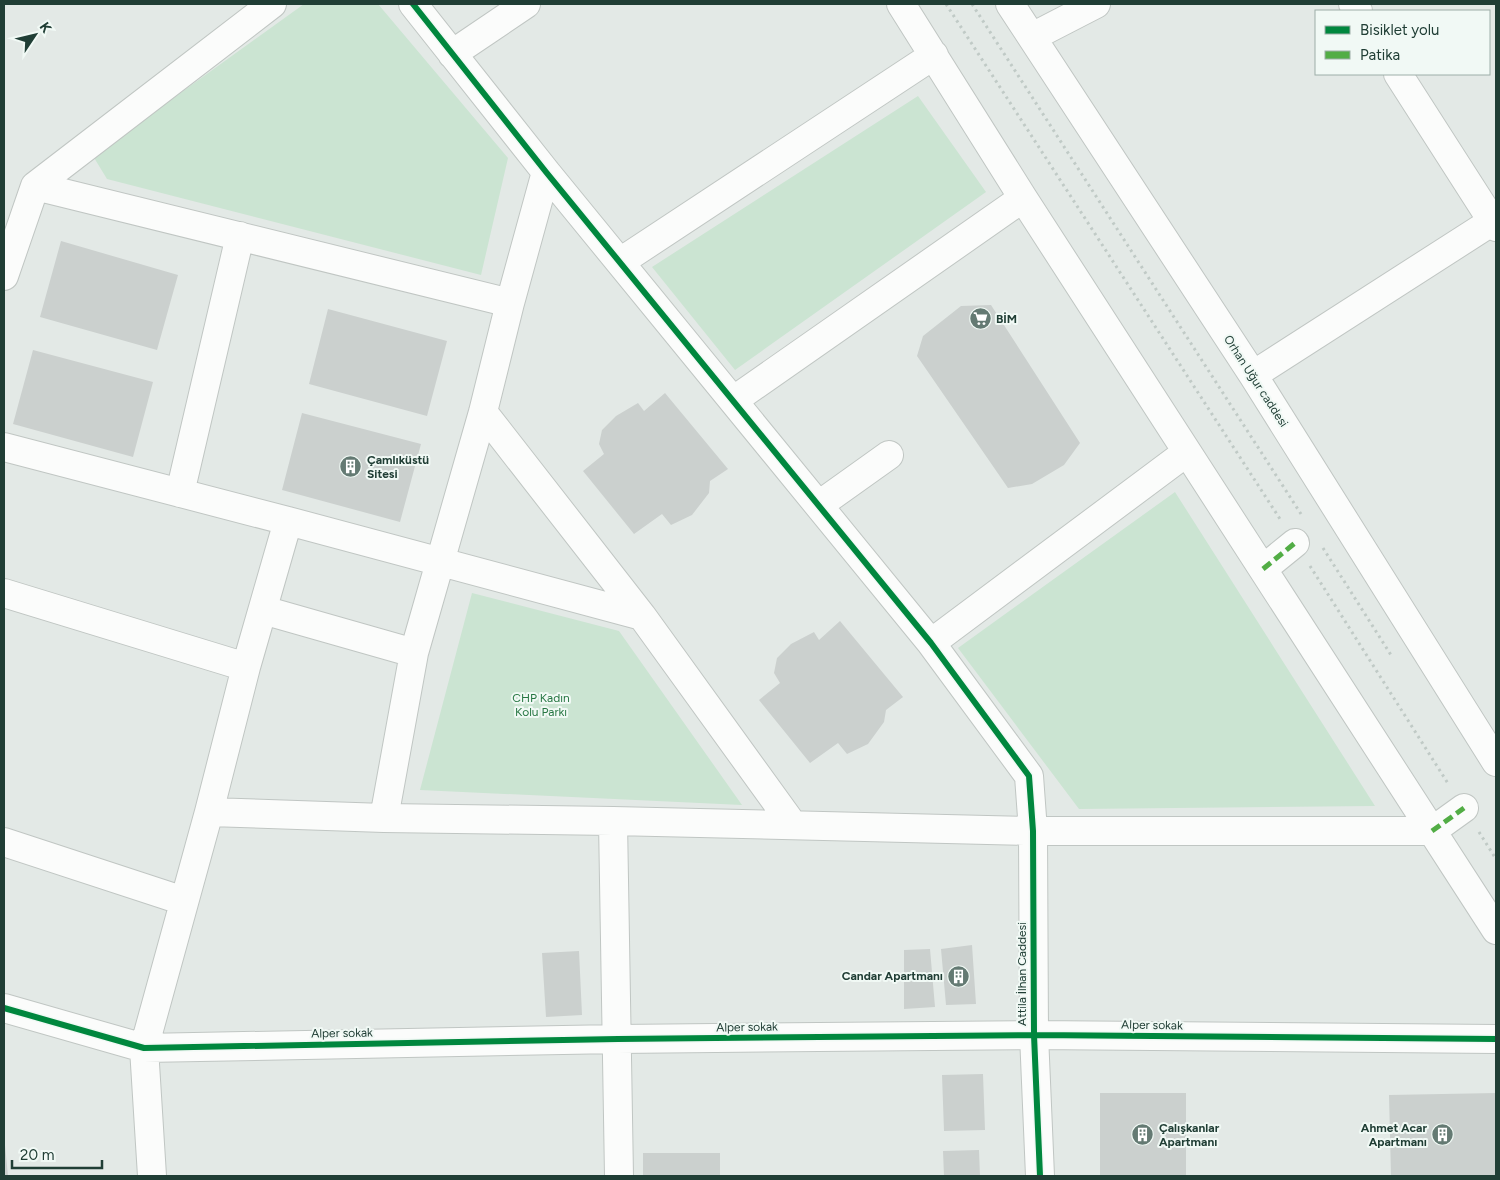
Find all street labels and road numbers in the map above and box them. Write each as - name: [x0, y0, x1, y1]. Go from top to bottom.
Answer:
- street label: Orhan Uğur caddesi: [1221, 332, 1291, 430]
- street label: Attila İlhan Caddesi: [1015, 922, 1029, 1026]
- street label: Alper sokak: [1121, 1017, 1183, 1033]
- street label: Alper sokak: [716, 1019, 778, 1035]
- street label: Alper sokak: [311, 1025, 373, 1041]

